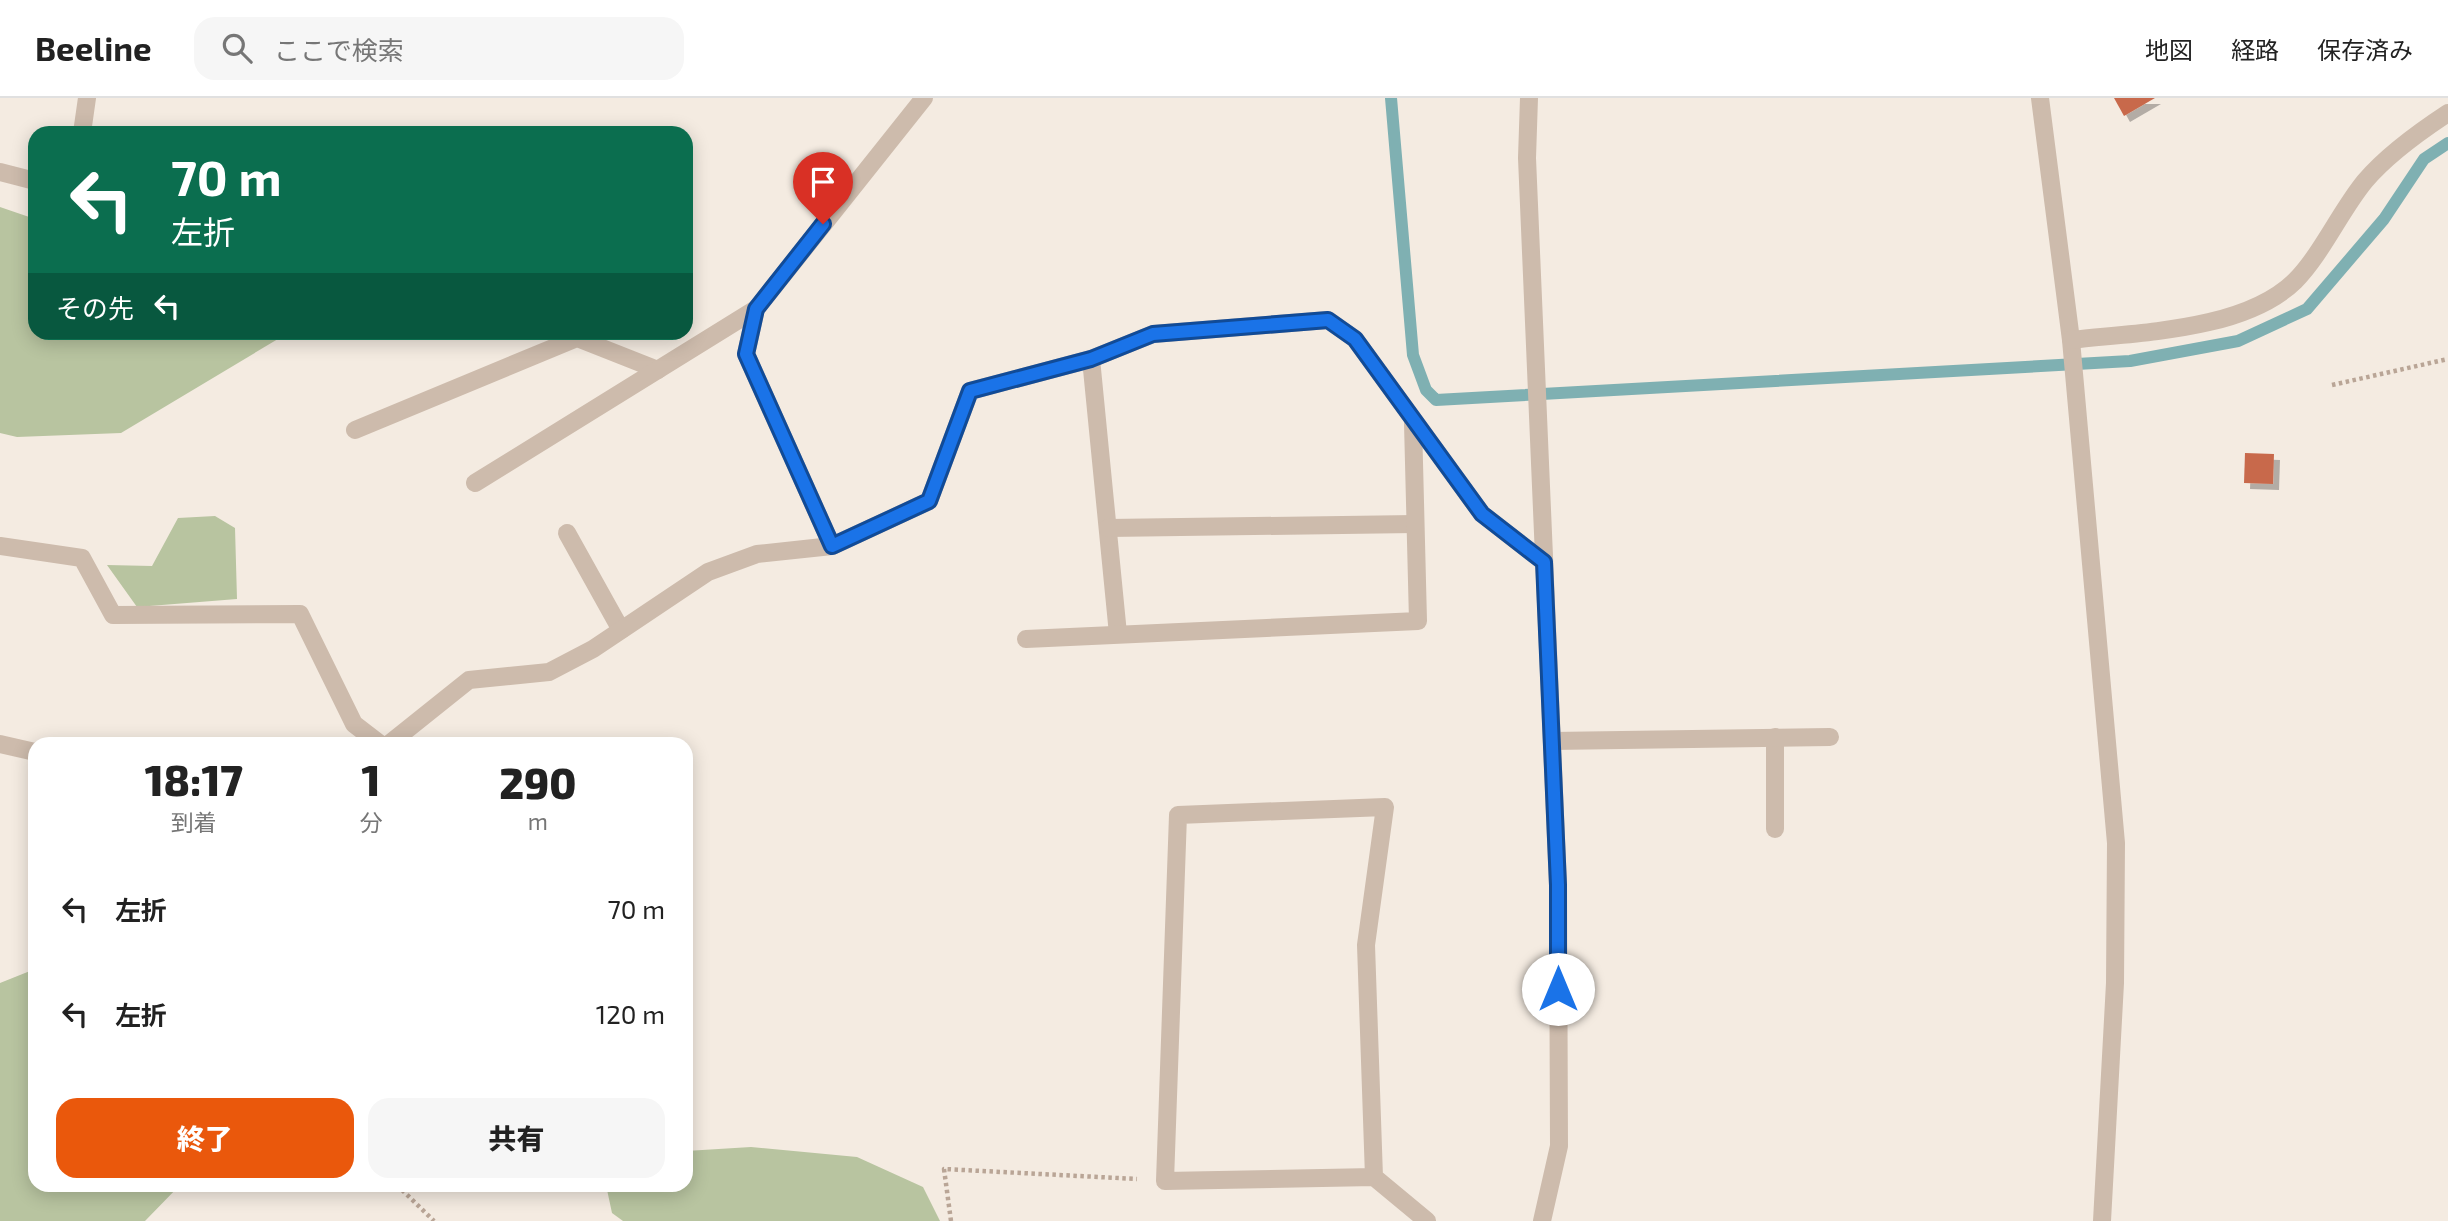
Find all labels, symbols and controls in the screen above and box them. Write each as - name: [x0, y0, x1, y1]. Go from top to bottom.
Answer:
- search box: [194, 17, 684, 80]
- text: Beeline: [35, 28, 152, 68]
- icon: search: [218, 29, 256, 67]
- text: ここで検索: [274, 34, 404, 65]
- text: 地図: [2145, 35, 2193, 64]
- text: 経路: [2231, 35, 2279, 64]
- text: 保存済み: [2317, 35, 2413, 64]
- text: 70 m: [171, 147, 282, 206]
- pin: [793, 152, 853, 224]
- icon: left: [56, 154, 147, 245]
- icon: arrive: [804, 163, 842, 201]
- text: 左折: [171, 212, 235, 250]
- icon: left: [148, 287, 186, 325]
- text: その先: [56, 292, 134, 323]
- text: 18:17: [145, 754, 243, 804]
- text: 1: [362, 754, 380, 804]
- text: 290: [499, 757, 576, 807]
- text: m: [528, 807, 548, 835]
- text: 到着: [171, 808, 217, 836]
- text: 分: [360, 808, 383, 836]
- icon: left: [56, 890, 94, 928]
- text: 70 m: [607, 893, 665, 924]
- text: 左折: [115, 894, 167, 925]
- position arrow: [1521, 952, 1595, 1026]
- icon: left: [56, 995, 94, 1033]
- text: 120 m: [596, 998, 665, 1029]
- text: 左折: [115, 999, 167, 1030]
- button: 終了: [56, 1098, 354, 1178]
- button: 共有: [368, 1098, 665, 1178]

